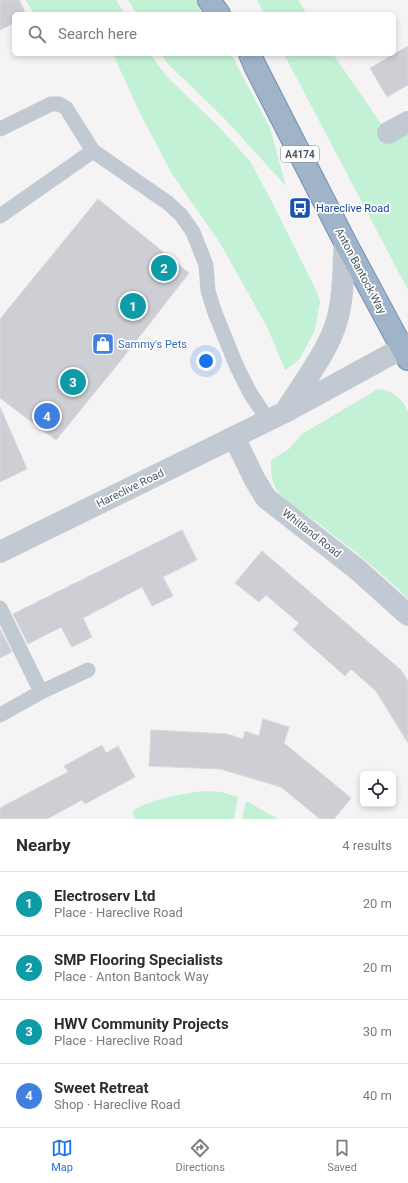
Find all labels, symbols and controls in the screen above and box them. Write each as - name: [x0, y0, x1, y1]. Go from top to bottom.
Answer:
- search box: [12, 12, 396, 56]
- icon: search: [26, 23, 48, 45]
- text: Search here: [58, 25, 137, 43]
- road number: A4174: [281, 146, 319, 162]
- bus stop icon: Hareclive Road: [287, 195, 313, 221]
- place label: Hareclive Road: [316, 202, 389, 215]
- street label: Anton Bantock Way: [332, 226, 389, 317]
- pin: 2: [151, 253, 177, 283]
- pin: 1: [120, 291, 146, 321]
- shop icon: Sammy's Pets: [90, 331, 116, 357]
- place label: Sammy's Pets: [118, 338, 187, 351]
- your location: [196, 351, 216, 371]
- pin: 3: [60, 367, 86, 397]
- pin: 4: [34, 401, 60, 431]
- street label: Hareclive Road: [94, 467, 166, 510]
- street label: Whitland Road: [280, 506, 344, 560]
- map controls: [360, 771, 396, 807]
- button: locate: [360, 771, 396, 807]
- text: Nearby: [16, 835, 71, 855]
- text: 4 results: [342, 838, 392, 853]
- text: Electroserv Ltd: [54, 887, 156, 905]
- text: 1: [25, 896, 33, 911]
- text: 20 m: [363, 896, 392, 911]
- text: Place · Hareclive Road: [54, 905, 183, 920]
- text: SMP Flooring Specialists: [54, 951, 223, 969]
- text: 2: [25, 960, 33, 975]
- text: 20 m: [363, 960, 392, 975]
- text: Place · Anton Bantock Way: [54, 969, 209, 984]
- text: HWV Community Projects: [54, 1015, 229, 1033]
- text: 3: [25, 1024, 33, 1039]
- text: 30 m: [363, 1024, 392, 1039]
- text: Place · Hareclive Road: [54, 1033, 183, 1048]
- text: Sweet Retreat: [54, 1079, 149, 1097]
- text: 4: [25, 1088, 33, 1103]
- text: 40 m: [363, 1088, 392, 1103]
- text: Shop · Hareclive Road: [54, 1097, 180, 1112]
- tab: Map: [51, 1137, 73, 1174]
- tab: Directions: [175, 1137, 225, 1174]
- tab: Saved: [327, 1137, 357, 1174]

